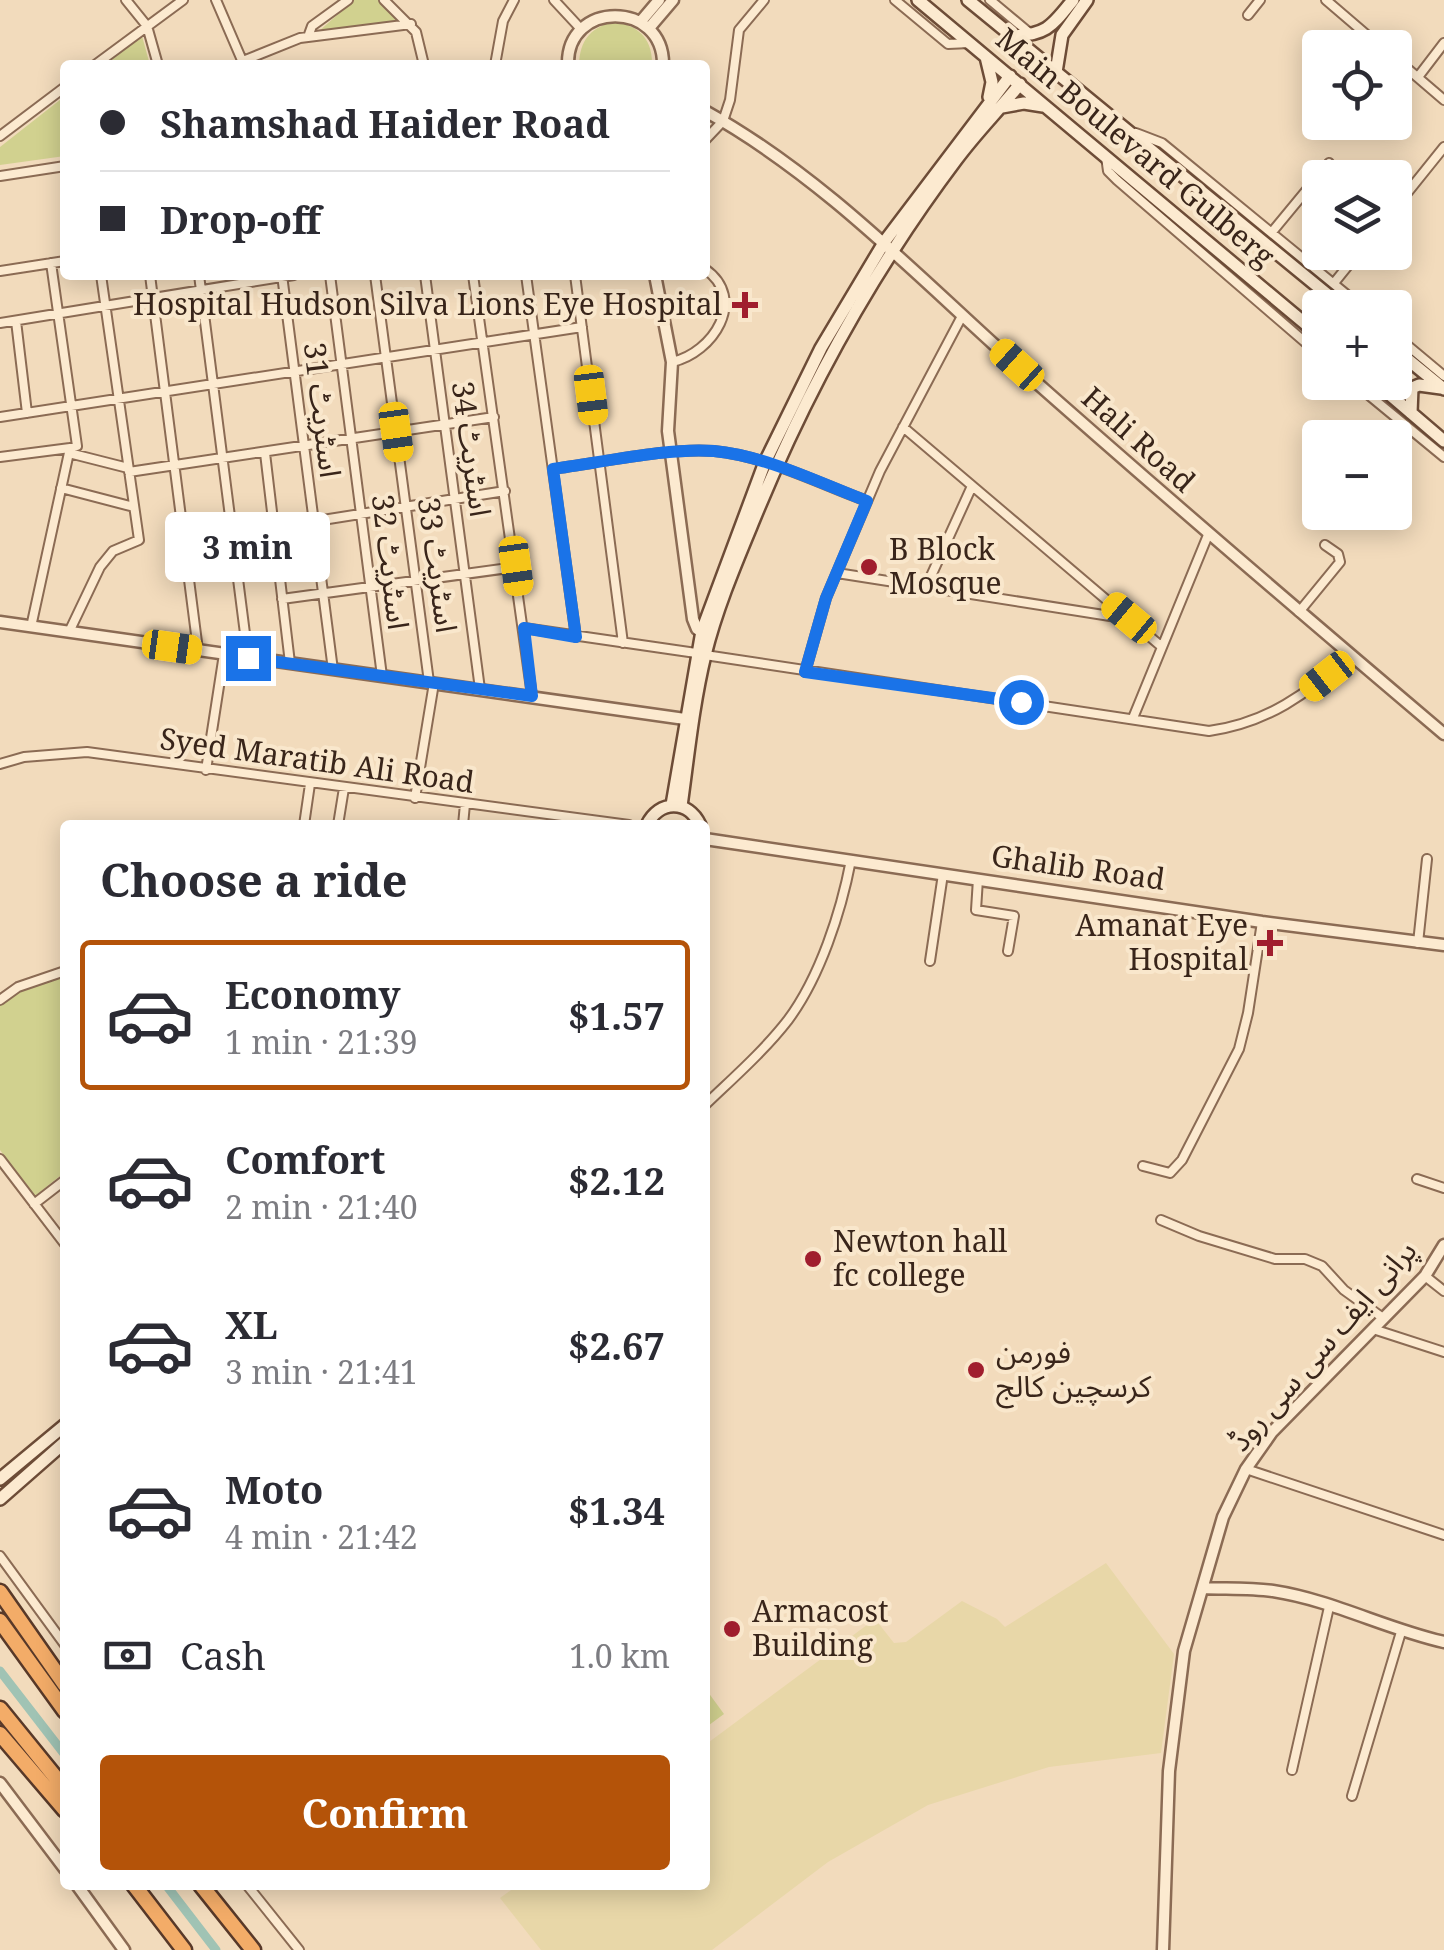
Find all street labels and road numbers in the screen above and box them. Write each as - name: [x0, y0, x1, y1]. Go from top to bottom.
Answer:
- street label: Main Boulevard Gulberg: [988, 18, 1284, 276]
- street label: اسٹریٹ 31: [295, 340, 352, 480]
- street label: Hali Road: [1073, 377, 1205, 501]
- street label: اسٹریٹ 34: [443, 379, 502, 519]
- street label: اسٹریٹ 32: [363, 492, 420, 632]
- street label: اسٹریٹ 33: [409, 495, 468, 635]
- street label: Syed Maratib Ali Road: [157, 717, 477, 802]
- street label: Ghalib Road: [989, 834, 1168, 899]
- street label: پرانی ایف سی سی روڈ: [1219, 1231, 1425, 1460]

